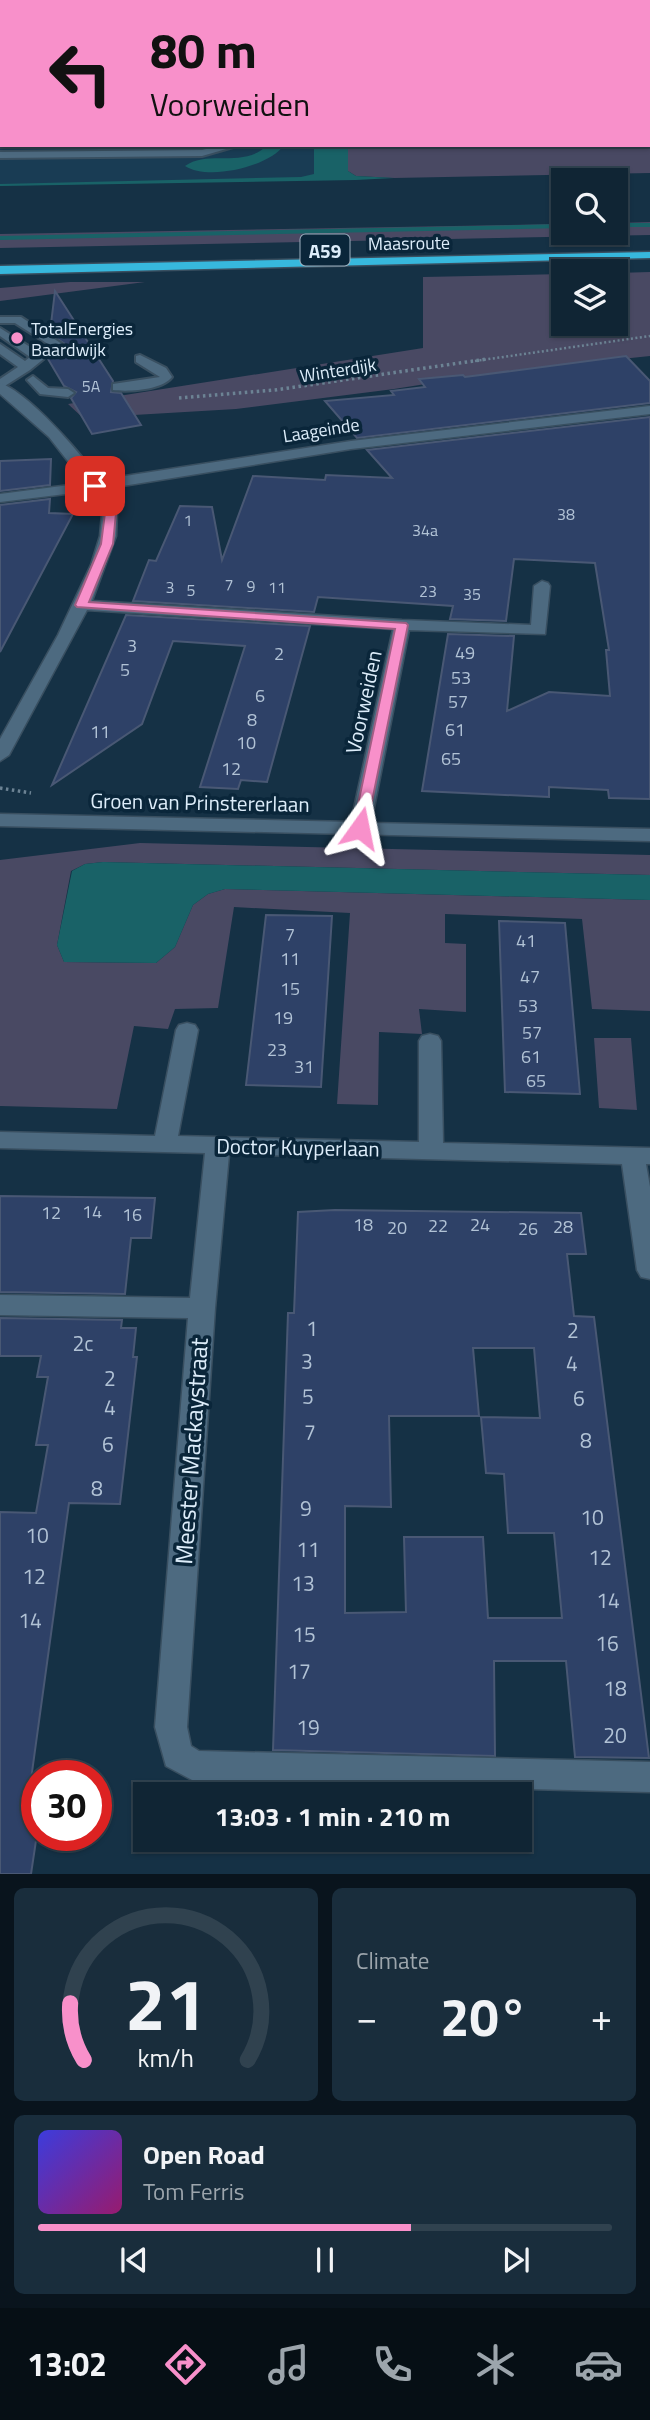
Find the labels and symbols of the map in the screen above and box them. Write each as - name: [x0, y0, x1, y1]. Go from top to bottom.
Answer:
- street label: Maasroute: [368, 229, 450, 257]
- road number: A59: [300, 234, 350, 266]
- place label: TotalEnergies Baardwijk: [31, 315, 133, 363]
- marker: TotalEnergies Baardwijk: [9, 330, 25, 346]
- street label: Winterdijk: [298, 351, 378, 389]
- house number: 5A: [82, 374, 101, 398]
- street label: Laageinde: [281, 411, 361, 449]
- pin: [65, 456, 125, 516]
- house number: 38: [557, 502, 575, 526]
- house number: 1: [184, 508, 192, 532]
- house number: 34a: [412, 518, 438, 542]
- house number: 7: [225, 572, 233, 596]
- house number: 9: [247, 574, 256, 598]
- house number: 3: [166, 575, 174, 599]
- house number: 11: [268, 575, 286, 599]
- house number: 5: [187, 578, 196, 602]
- house number: 23: [419, 579, 437, 603]
- house number: 35: [463, 582, 481, 606]
- house number: 3: [127, 632, 137, 659]
- house number: 49: [455, 639, 475, 666]
- house number: 2: [274, 640, 284, 667]
- street label: Voorweiden: [336, 647, 390, 757]
- house number: 5: [120, 656, 130, 683]
- house number: 53: [451, 664, 471, 691]
- house number: 6: [255, 682, 265, 709]
- house number: 57: [448, 688, 468, 715]
- house number: 8: [247, 706, 257, 733]
- house number: 61: [445, 716, 465, 743]
- house number: 11: [90, 718, 110, 745]
- house number: 10: [236, 729, 256, 756]
- house number: 65: [441, 745, 461, 772]
- house number: 12: [221, 755, 241, 782]
- street label: Groen van Prinstererlaan: [90, 784, 310, 820]
- position arrow: [323, 791, 397, 865]
- house number: 7: [285, 921, 295, 948]
- house number: 41: [516, 927, 536, 954]
- house number: 11: [280, 945, 300, 972]
- house number: 47: [520, 963, 540, 990]
- house number: 15: [280, 975, 300, 1002]
- house number: 53: [518, 992, 538, 1019]
- house number: 19: [273, 1004, 293, 1031]
- house number: 57: [522, 1019, 542, 1046]
- house number: 23: [267, 1036, 287, 1063]
- house number: 61: [521, 1043, 541, 1070]
- house number: 31: [294, 1053, 314, 1080]
- house number: 65: [526, 1067, 546, 1094]
- street label: Doctor Kuyperlaan: [216, 1130, 380, 1164]
- house number: 14: [82, 1198, 102, 1225]
- house number: 12: [41, 1199, 61, 1226]
- house number: 16: [122, 1201, 142, 1228]
- house number: 18: [353, 1211, 373, 1238]
- house number: 24: [470, 1211, 490, 1238]
- house number: 22: [428, 1212, 448, 1239]
- house number: 28: [553, 1213, 573, 1240]
- house number: 20: [387, 1214, 407, 1241]
- house number: 26: [518, 1215, 538, 1242]
- house number: 1: [306, 1312, 318, 1344]
- house number: 2: [567, 1314, 579, 1346]
- house number: 2c: [73, 1327, 93, 1359]
- street label: Meester Mackaystraat: [165, 1336, 217, 1566]
- house number: 3: [301, 1345, 313, 1377]
- house number: 4: [566, 1347, 578, 1379]
- house number: 2: [104, 1362, 116, 1394]
- house number: 5: [302, 1380, 314, 1412]
- house number: 6: [573, 1382, 585, 1414]
- house number: 4: [104, 1391, 116, 1423]
- house number: 7: [304, 1416, 316, 1448]
- house number: 8: [580, 1424, 592, 1456]
- house number: 6: [102, 1428, 114, 1460]
- house number: 8: [91, 1472, 103, 1504]
- house number: 9: [300, 1492, 312, 1524]
- house number: 10: [580, 1501, 604, 1533]
- house number: 10: [25, 1519, 49, 1551]
- house number: 11: [296, 1533, 320, 1565]
- house number: 12: [588, 1541, 612, 1573]
- house number: 12: [22, 1560, 46, 1592]
- house number: 13: [291, 1567, 315, 1599]
- house number: 14: [596, 1584, 620, 1616]
- house number: 14: [18, 1604, 42, 1636]
- house number: 15: [292, 1618, 316, 1650]
- house number: 16: [595, 1627, 619, 1659]
- house number: 17: [287, 1655, 311, 1687]
- house number: 18: [603, 1672, 627, 1704]
- house number: 19: [296, 1711, 320, 1743]
- house number: 20: [603, 1719, 627, 1751]
- speed limit sign: 30: [21, 1760, 112, 1851]

